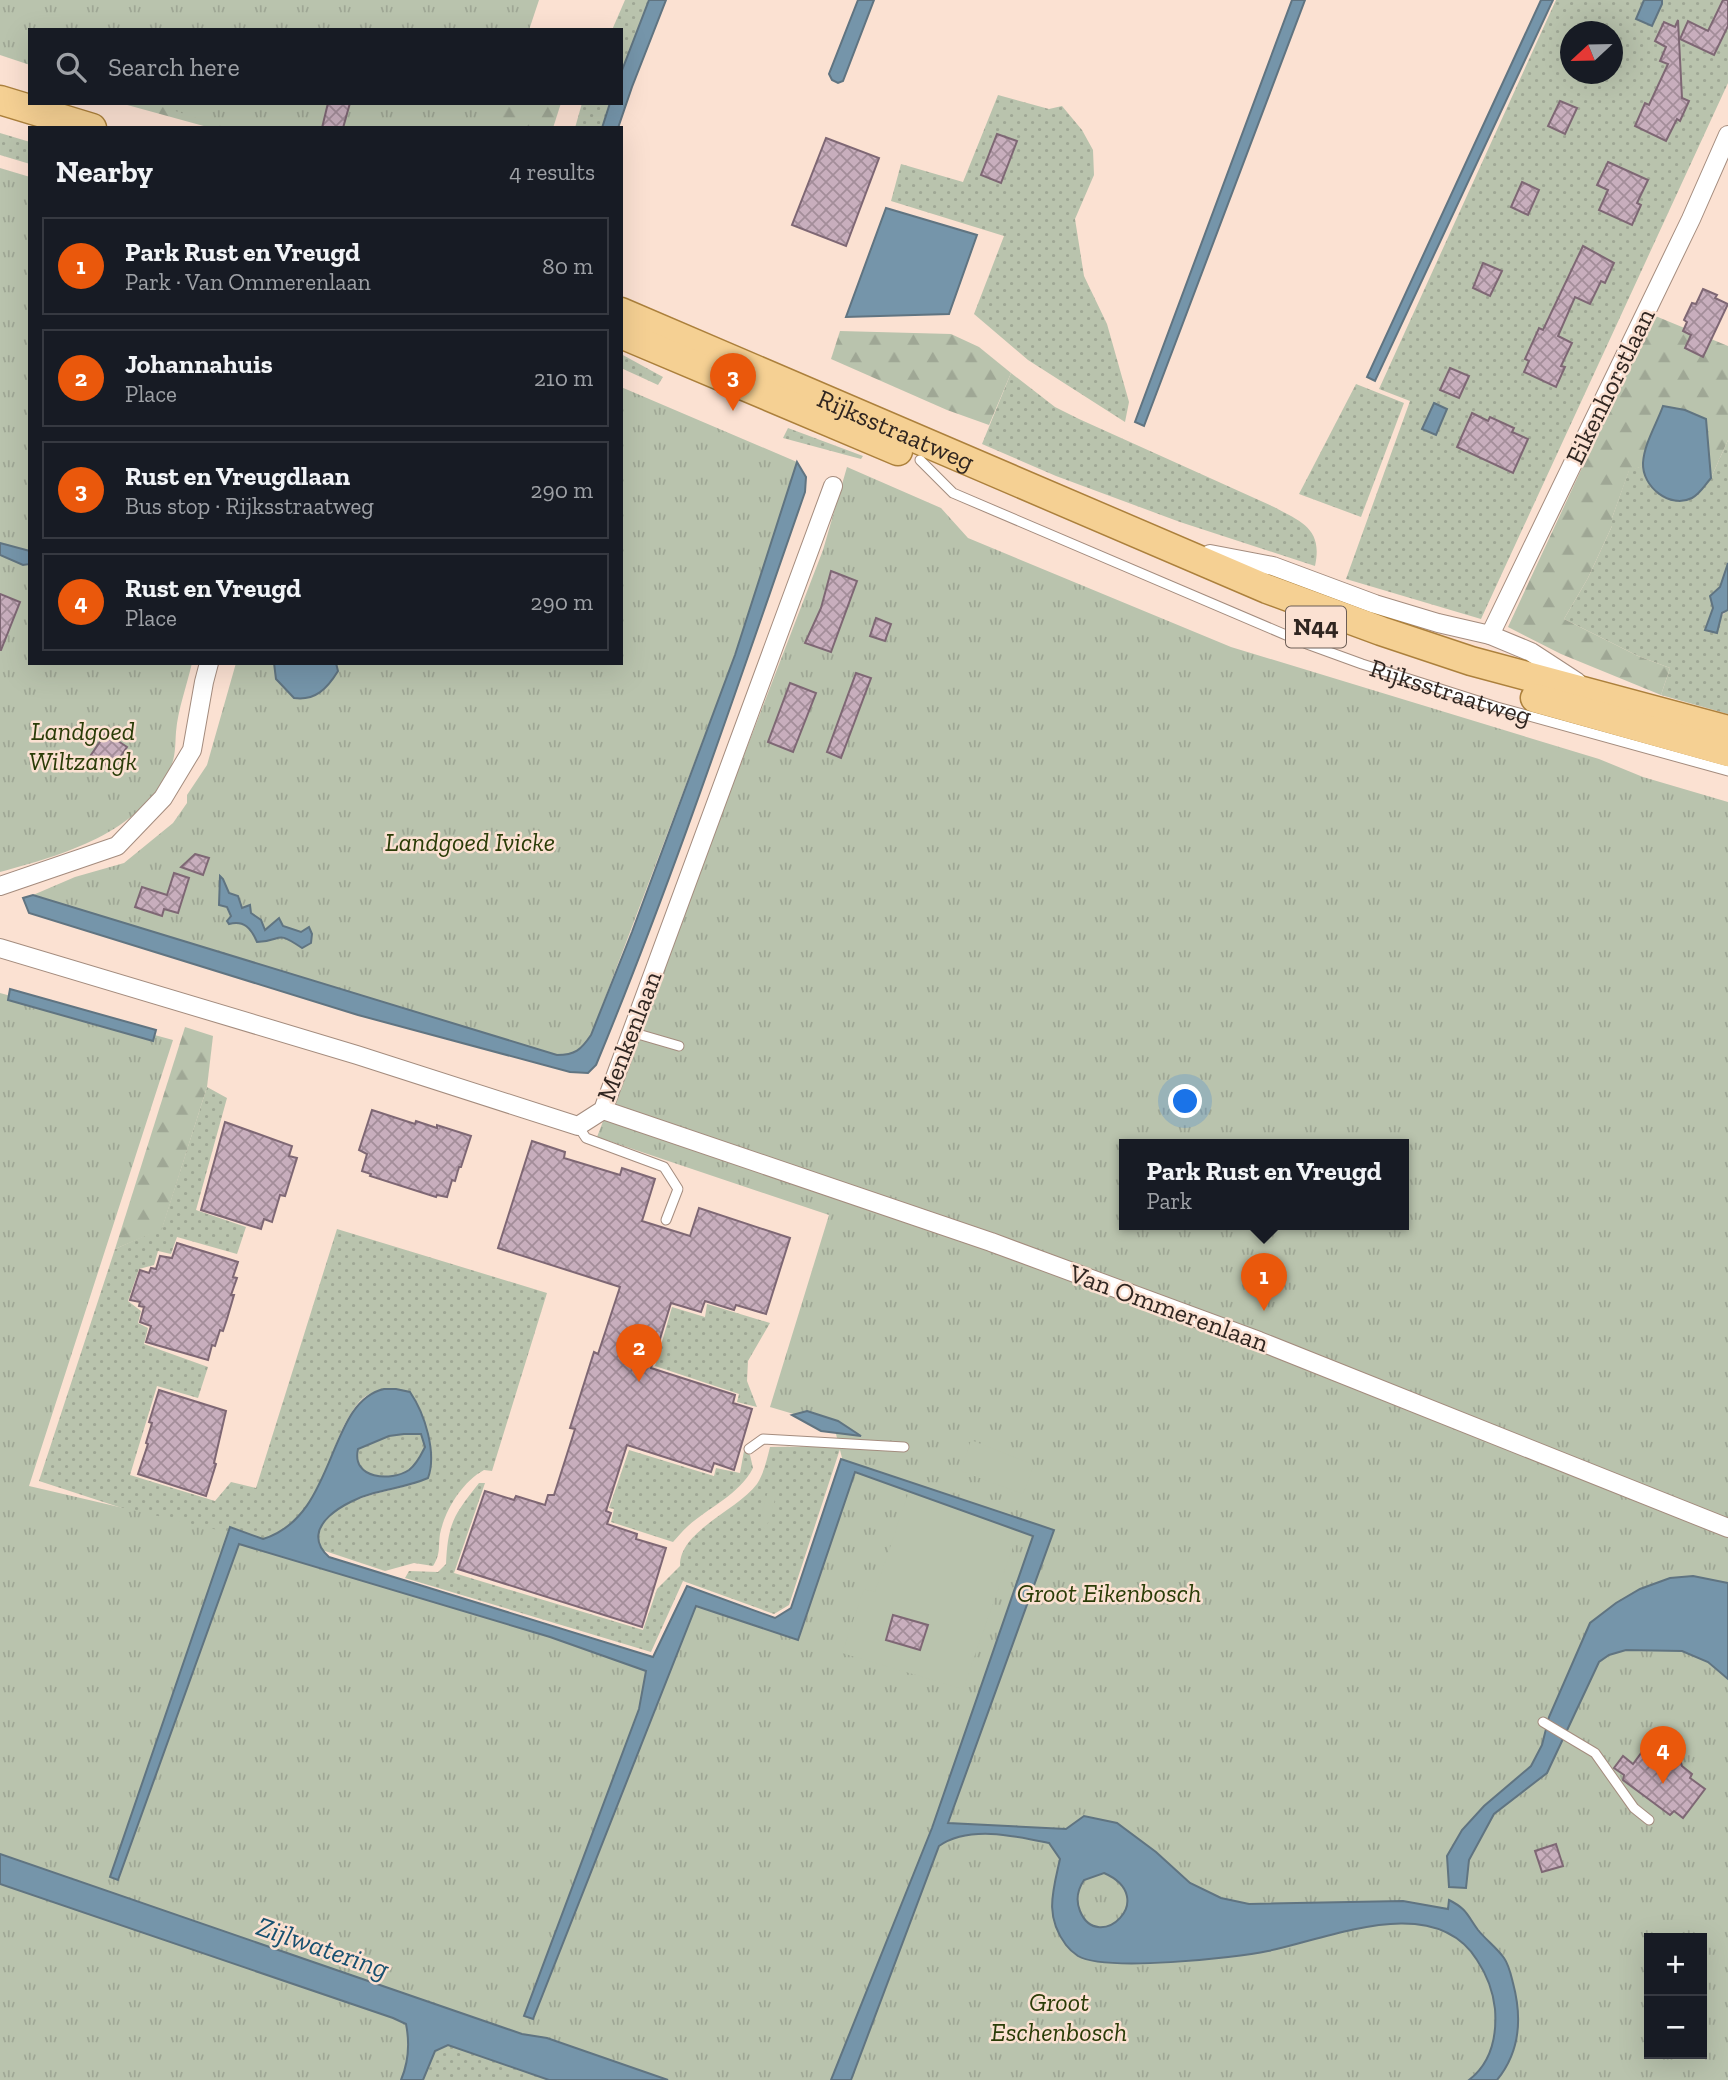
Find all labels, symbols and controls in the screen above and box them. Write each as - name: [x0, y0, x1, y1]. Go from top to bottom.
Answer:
- north arrow: [1560, 21, 1623, 84]
- search box: [28, 28, 623, 105]
- icon: search: [52, 48, 90, 86]
- text: Search here: [108, 51, 240, 83]
- text: Nearby: [56, 154, 153, 190]
- text: 4 results: [509, 158, 595, 186]
- text: Park Rust en Vreugd: [125, 236, 360, 268]
- text: 1: [76, 252, 86, 280]
- text: 80 m: [542, 252, 593, 280]
- text: Park · Van Ommerenlaan: [125, 268, 371, 296]
- street label: Eikenhorstlaan: [1558, 303, 1662, 469]
- text: Johannahuis: [125, 348, 273, 380]
- pin: 3: [710, 353, 756, 411]
- text: 2: [75, 364, 87, 392]
- text: 210 m: [534, 364, 593, 392]
- text: Place: [125, 380, 177, 408]
- street label: Rijksstraatweg: [812, 382, 979, 478]
- text: Rust en Vreugdlaan: [125, 460, 350, 492]
- text: 3: [75, 476, 87, 504]
- text: 290 m: [531, 476, 593, 504]
- text: Bus stop · Rijksstraatweg: [125, 492, 374, 520]
- text: Rust en Vreugd: [125, 572, 301, 604]
- text: 4: [74, 588, 88, 616]
- text: 290 m: [531, 588, 593, 616]
- text: Place: [125, 604, 177, 632]
- road number: N44: [1286, 606, 1346, 648]
- street label: Rijksstraatweg: [1366, 652, 1535, 732]
- park label: Landgoed Wiltzangk: [29, 715, 137, 777]
- park label: Landgoed Ivicke: [385, 826, 555, 858]
- street label: Menkenlaan: [590, 966, 668, 1105]
- your location: [1168, 1084, 1202, 1118]
- popup: [1119, 1139, 1409, 1230]
- text: Park Rust en Vreugd: [1146, 1155, 1382, 1187]
- text: Park: [1146, 1187, 1192, 1215]
- pin: 1: [1241, 1253, 1287, 1311]
- street label: Van Ommerenlaan: [1064, 1257, 1273, 1359]
- pin: 2: [616, 1324, 662, 1382]
- park label: Groot Eikenbosch: [1017, 1577, 1201, 1609]
- pin: 4: [1640, 1726, 1686, 1784]
- water label: Zijlwatering: [252, 1909, 394, 1986]
- map controls: [1644, 1933, 1707, 2059]
- button: +: [1644, 1933, 1707, 1996]
- park label: Groot Eschenbosch: [991, 1986, 1127, 2048]
- button: −: [1644, 1996, 1707, 2059]

